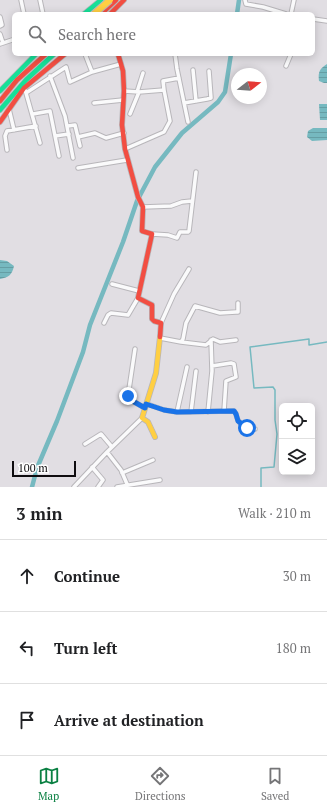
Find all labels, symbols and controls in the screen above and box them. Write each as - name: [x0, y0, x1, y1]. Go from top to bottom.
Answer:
- search box: [12, 12, 315, 56]
- icon: search: [26, 23, 48, 45]
- text: Search here: [58, 24, 136, 44]
- north arrow: [231, 68, 267, 104]
- route end: [119, 387, 137, 405]
- map controls: [279, 403, 315, 475]
- button: locate: [279, 403, 315, 439]
- route start: [238, 419, 256, 437]
- button: layers: [279, 439, 315, 475]
- scale bar: [12, 459, 76, 478]
- text: 100 m: [18, 461, 48, 475]
- text: 3 min: [16, 502, 63, 525]
- text: Walk · 210 m: [238, 504, 311, 522]
- icon: ahead: [16, 565, 38, 587]
- text: Continue: [54, 566, 120, 586]
- text: 30 m: [283, 567, 311, 585]
- icon: left: [16, 637, 38, 659]
- text: Turn left: [54, 638, 118, 658]
- text: 180 m: [276, 639, 311, 657]
- icon: arrive: [16, 709, 38, 731]
- text: Arrive at destination: [54, 710, 204, 730]
- tab: Map: [38, 765, 60, 803]
- tab: Directions: [135, 765, 186, 803]
- tab: Saved: [261, 765, 289, 803]

